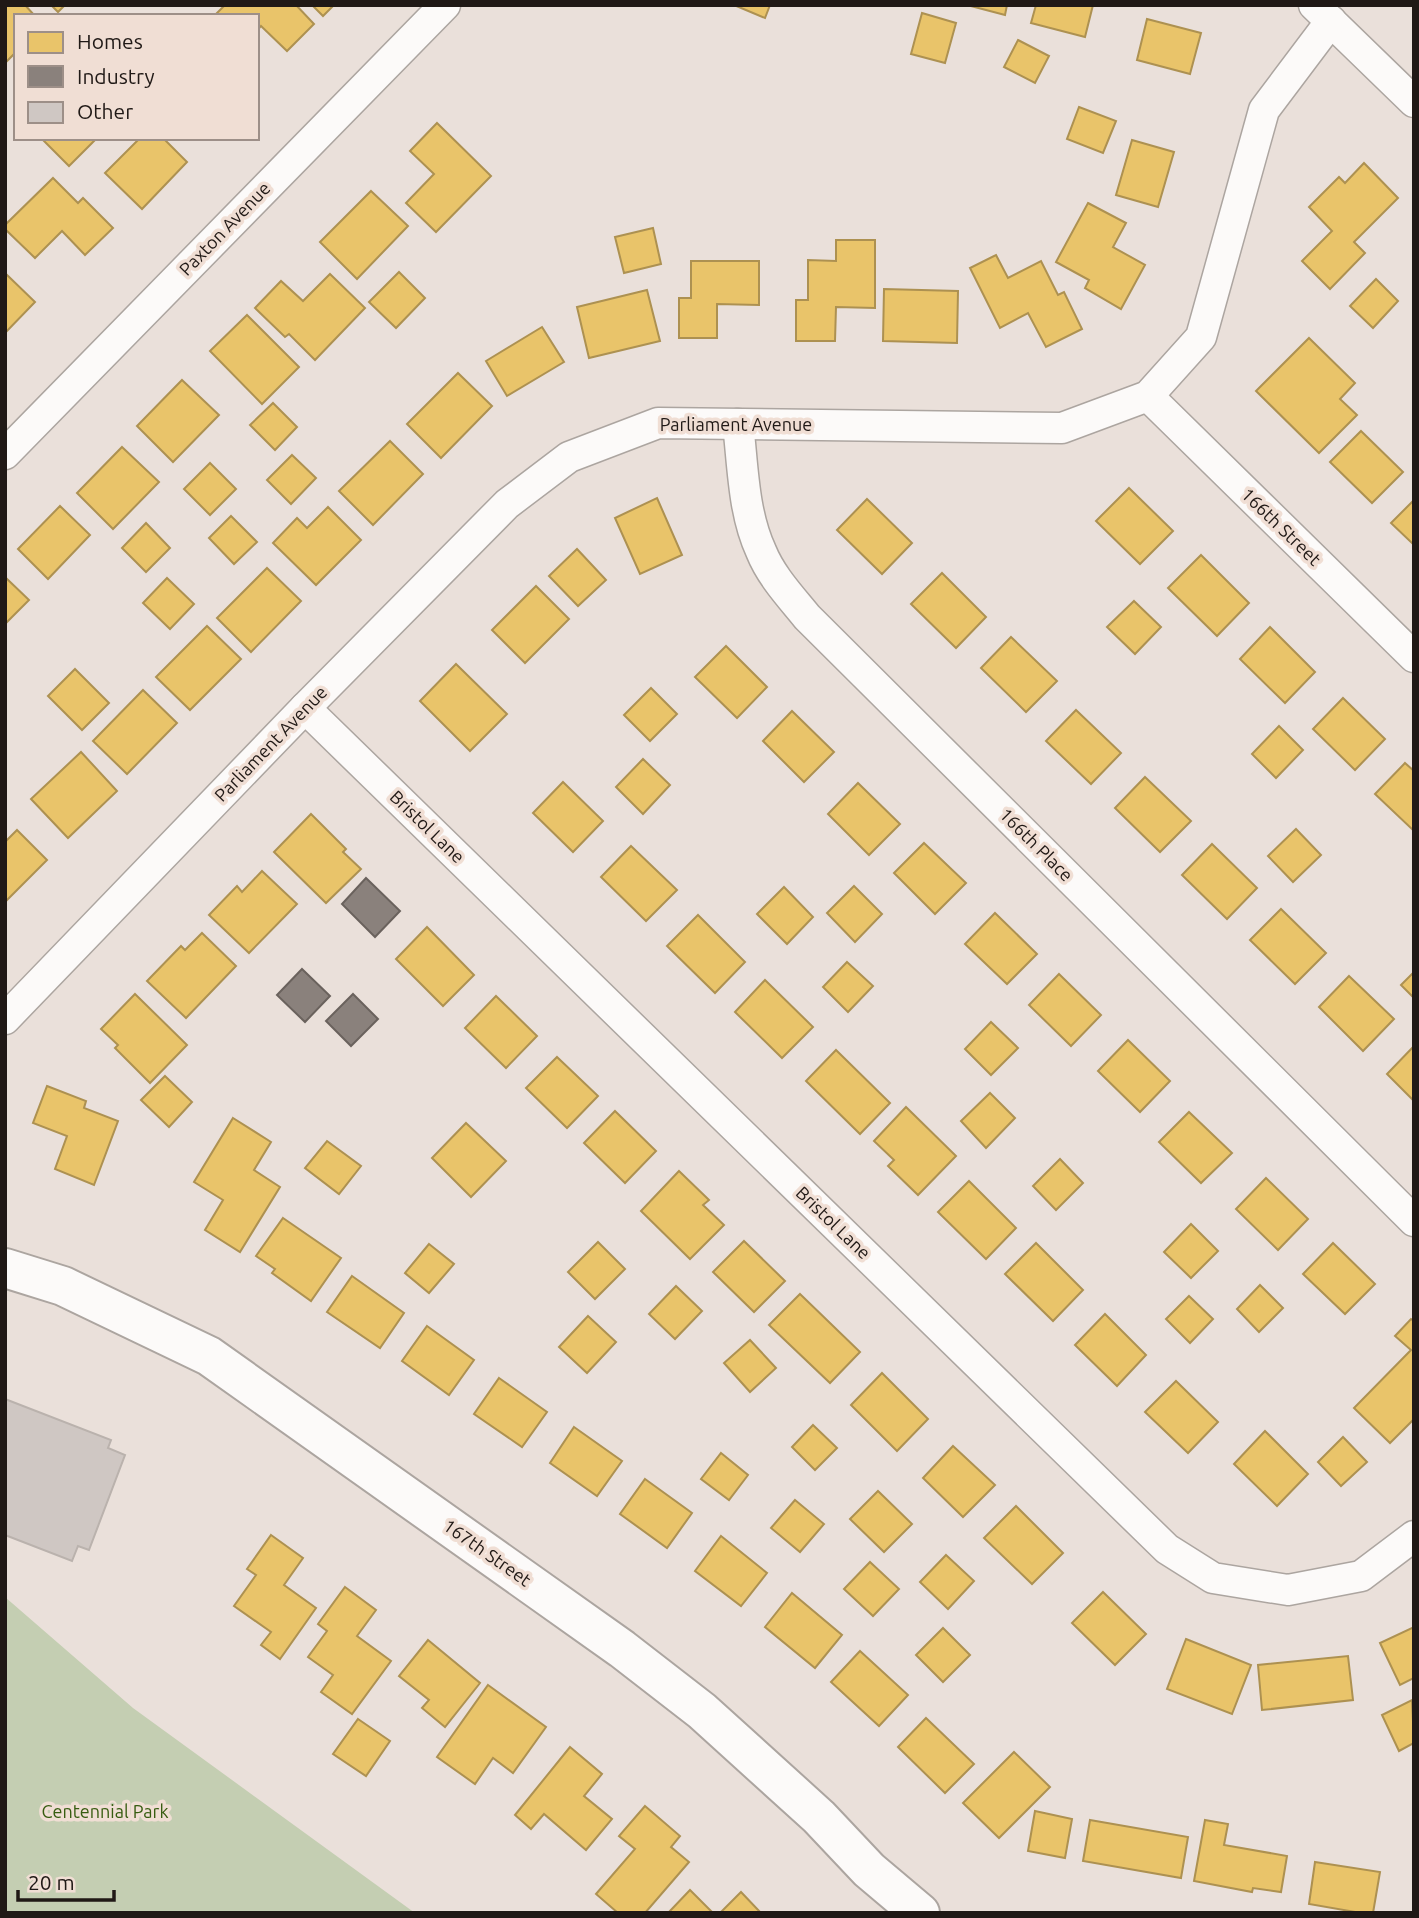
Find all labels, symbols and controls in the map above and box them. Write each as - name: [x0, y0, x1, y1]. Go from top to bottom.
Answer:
- legend: [14, 14, 259, 140]
- text: Homes: [77, 29, 143, 53]
- text: Industry: [77, 64, 155, 88]
- text: Other: [77, 99, 133, 123]
- street label: Paxton Avenue: [175, 178, 274, 279]
- street label: Parliament Avenue: [660, 414, 812, 434]
- street label: 166th Street: [1238, 484, 1325, 569]
- street label: Parliament Avenue: [210, 681, 330, 805]
- street label: Bristol Lane: [386, 786, 469, 867]
- street label: 166th Place: [996, 804, 1077, 885]
- street label: Bristol Lane: [792, 1182, 875, 1263]
- street label: 167th Street: [440, 1515, 535, 1590]
- park label: Centennial Park: [42, 1801, 169, 1821]
- scale bar: [18, 1858, 114, 1902]
- text: 20 m: [28, 1870, 75, 1894]

